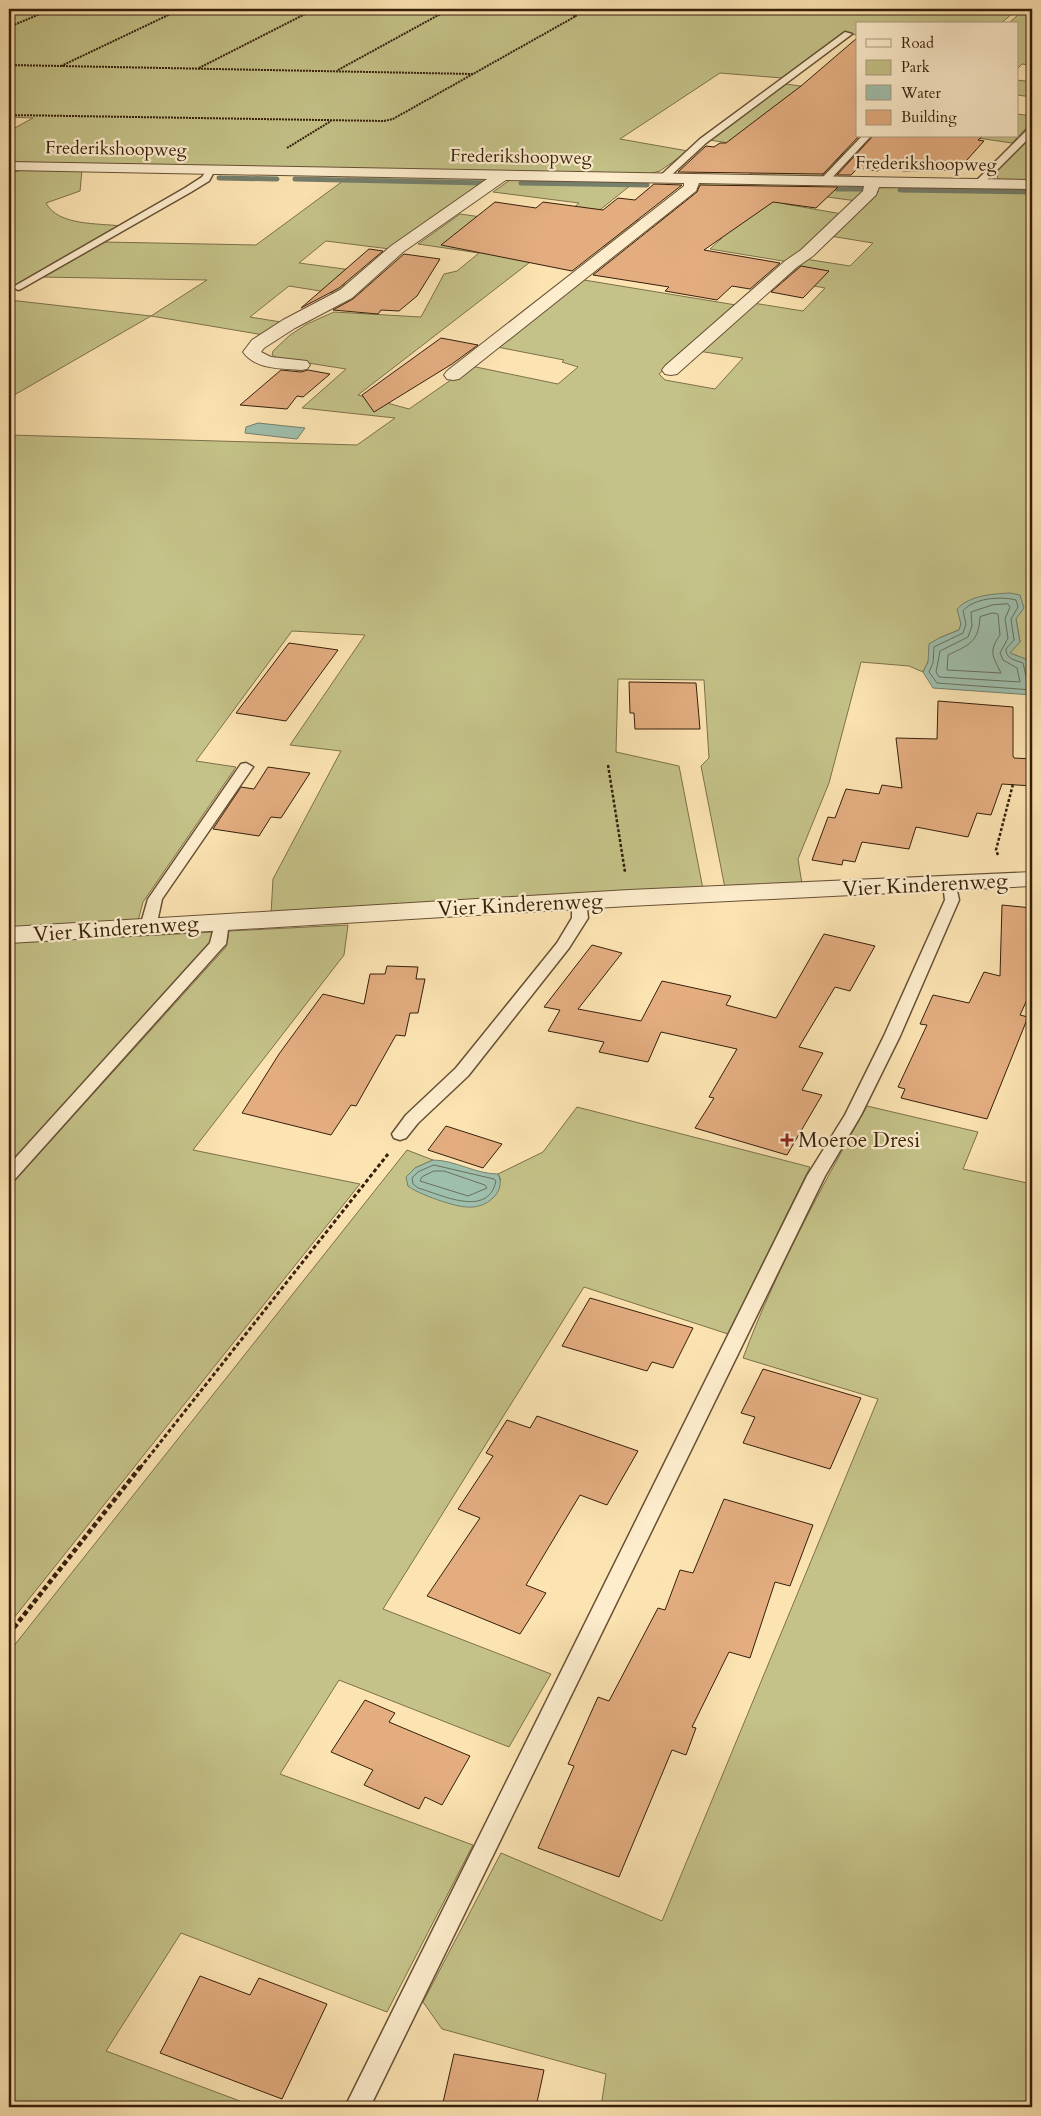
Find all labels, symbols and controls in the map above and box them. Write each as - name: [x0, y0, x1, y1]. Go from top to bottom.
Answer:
- legend: [856, 22, 1018, 138]
- text: Road: [901, 33, 934, 53]
- text: Park: [901, 57, 930, 77]
- text: Water: [900, 83, 942, 103]
- text: Building: [901, 107, 957, 127]
- street label: Frederikshoopweg: [45, 135, 188, 163]
- street label: Frederikshoopweg: [450, 143, 593, 171]
- street label: Frederikshoopweg: [855, 150, 998, 178]
- street label: Vier Kinderenweg: [842, 866, 1009, 904]
- street label: Vier Kinderenweg: [437, 886, 604, 924]
- street label: Vier Kinderenweg: [32, 909, 200, 949]
- place label: Moeroe Dresi: [798, 1126, 920, 1155]
- marker: Moeroe Dresi: [780, 1133, 794, 1147]

